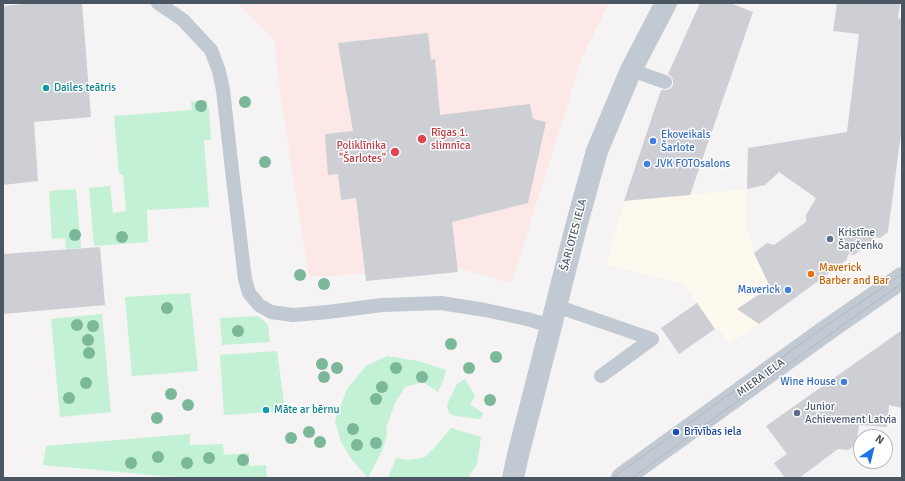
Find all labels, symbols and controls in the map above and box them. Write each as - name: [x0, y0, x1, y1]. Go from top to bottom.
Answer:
- place label: Dailes teātris: [54, 81, 116, 95]
- marker: Dailes teātris: [41, 83, 51, 93]
- place label: Rīgas 1. slimnīca: [431, 126, 470, 152]
- place label: Ekoveikals Šarlote: [661, 128, 711, 154]
- marker: Rīgas 1. slimnīca: [416, 133, 428, 145]
- marker: Ekoveikals Šarlote: [648, 136, 658, 146]
- place label: Poliklīnika "Šarlotes": [337, 139, 386, 165]
- marker: Poliklīnika "Šarlotes": [389, 146, 401, 158]
- place label: JVK FOTOsalons: [655, 157, 730, 171]
- marker: JVK FOTOsalons: [642, 159, 652, 169]
- street label: ŠARLOTES IELA: [558, 198, 590, 272]
- place label: Kristīne Šapčenko: [838, 226, 883, 252]
- marker: Kristīne Šapčenko: [825, 234, 835, 244]
- place label: Maverick Barber and Bar: [819, 261, 889, 287]
- marker: Maverick Barber and Bar: [806, 269, 816, 279]
- place label: Maverick: [737, 283, 780, 297]
- marker: Maverick: [783, 285, 793, 295]
- street label: MIERA IELA: [735, 356, 787, 400]
- place label: Wine House: [780, 375, 836, 389]
- marker: Wine House: [839, 377, 849, 387]
- place label: Junior Achievement Latvia: [805, 400, 897, 426]
- place label: Māte ar bērnu: [274, 403, 339, 417]
- marker: Māte ar bērnu: [261, 405, 271, 415]
- marker: Junior Achievement Latvia: [792, 408, 802, 418]
- place label: Brīvības iela: [684, 425, 742, 439]
- marker: Brīvības iela: [671, 427, 681, 437]
- north arrow: [853, 429, 893, 469]
- text: N: [873, 432, 886, 447]

